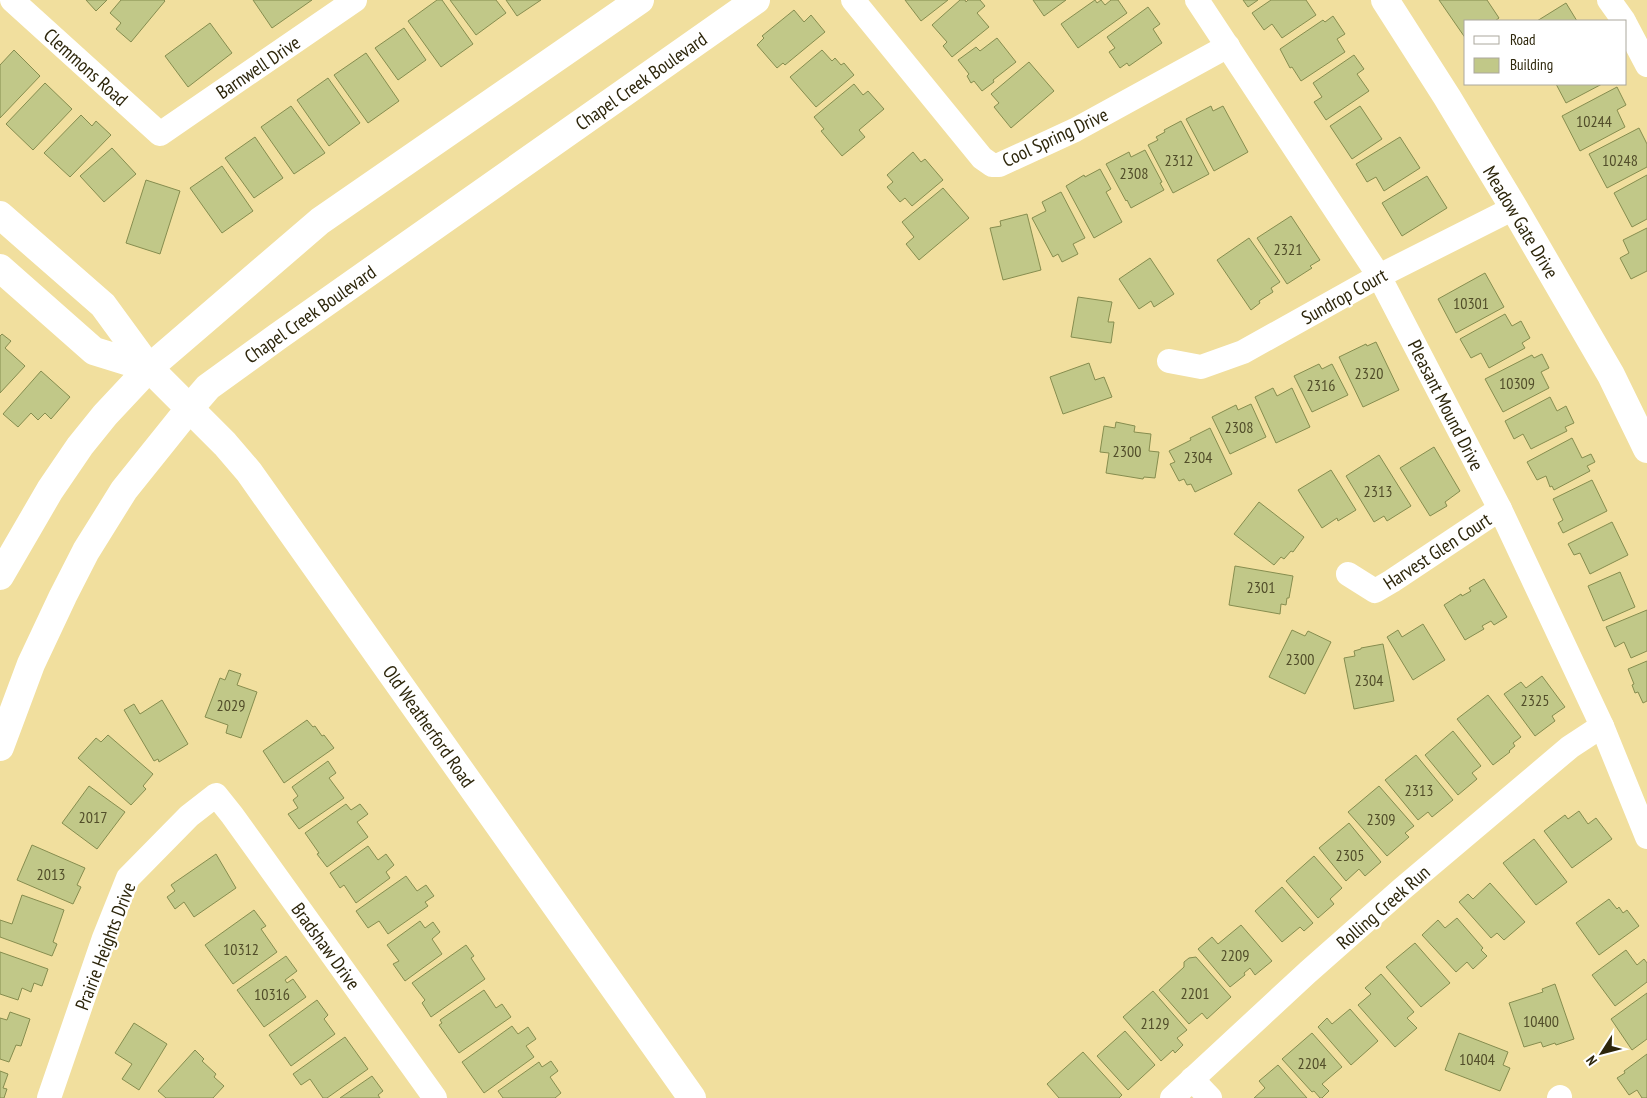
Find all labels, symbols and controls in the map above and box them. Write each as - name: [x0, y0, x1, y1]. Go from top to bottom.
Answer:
- legend: [1464, 20, 1627, 85]
- street label: Clemmons Road: [39, 23, 133, 111]
- street label: Chapel Creek Boulevard: [571, 27, 711, 135]
- street label: Barnwell Drive: [211, 30, 305, 104]
- text: Road: [1510, 30, 1536, 49]
- text: Building: [1510, 55, 1553, 74]
- street label: Cool Spring Drive: [998, 102, 1112, 172]
- house number: 10244: [1576, 111, 1612, 131]
- house number: 2312: [1165, 150, 1193, 170]
- house number: 10248: [1602, 150, 1638, 170]
- street label: Meadow Gate Drive: [1478, 161, 1564, 283]
- house number: 2308: [1120, 163, 1148, 183]
- house number: 2321: [1274, 239, 1302, 259]
- street label: Chapel Creek Boulevard: [240, 260, 380, 368]
- street label: Sundrop Court: [1297, 262, 1392, 329]
- house number: 10301: [1453, 293, 1489, 313]
- street label: Pleasant Mound Drive: [1403, 336, 1489, 475]
- house number: 2320: [1355, 363, 1383, 383]
- house number: 10309: [1499, 373, 1535, 393]
- house number: 2316: [1307, 375, 1335, 395]
- house number: 2308: [1225, 417, 1253, 437]
- house number: 2300: [1113, 441, 1141, 461]
- house number: 2304: [1184, 447, 1212, 467]
- house number: 2313: [1364, 481, 1392, 501]
- street label: Harvest Glen Court: [1379, 507, 1496, 595]
- house number: 2301: [1247, 577, 1275, 597]
- house number: 2300: [1286, 649, 1314, 669]
- street label: Old Weatherford Road: [378, 660, 480, 792]
- house number: 2304: [1355, 670, 1383, 690]
- house number: 2325: [1521, 690, 1549, 710]
- house number: 2029: [217, 695, 245, 715]
- house number: 2313: [1405, 780, 1433, 800]
- house number: 2017: [79, 807, 107, 827]
- house number: 2309: [1367, 809, 1395, 829]
- house number: 2305: [1336, 845, 1364, 865]
- street label: Rolling Creek Run: [1331, 860, 1435, 954]
- house number: 2013: [37, 864, 65, 884]
- street label: Prairie Heights Drive: [70, 878, 140, 1013]
- street label: Bradshaw Drive: [286, 898, 366, 994]
- house number: 10312: [223, 939, 259, 959]
- house number: 2209: [1221, 945, 1249, 965]
- house number: 2201: [1181, 983, 1209, 1003]
- house number: 10316: [254, 984, 290, 1004]
- house number: 10400: [1523, 1011, 1559, 1031]
- house number: 2129: [1141, 1013, 1169, 1033]
- north arrow: [1577, 1028, 1627, 1078]
- house number: 10404: [1459, 1049, 1495, 1069]
- text: N: [1582, 1052, 1601, 1069]
- house number: 2204: [1298, 1053, 1326, 1073]

